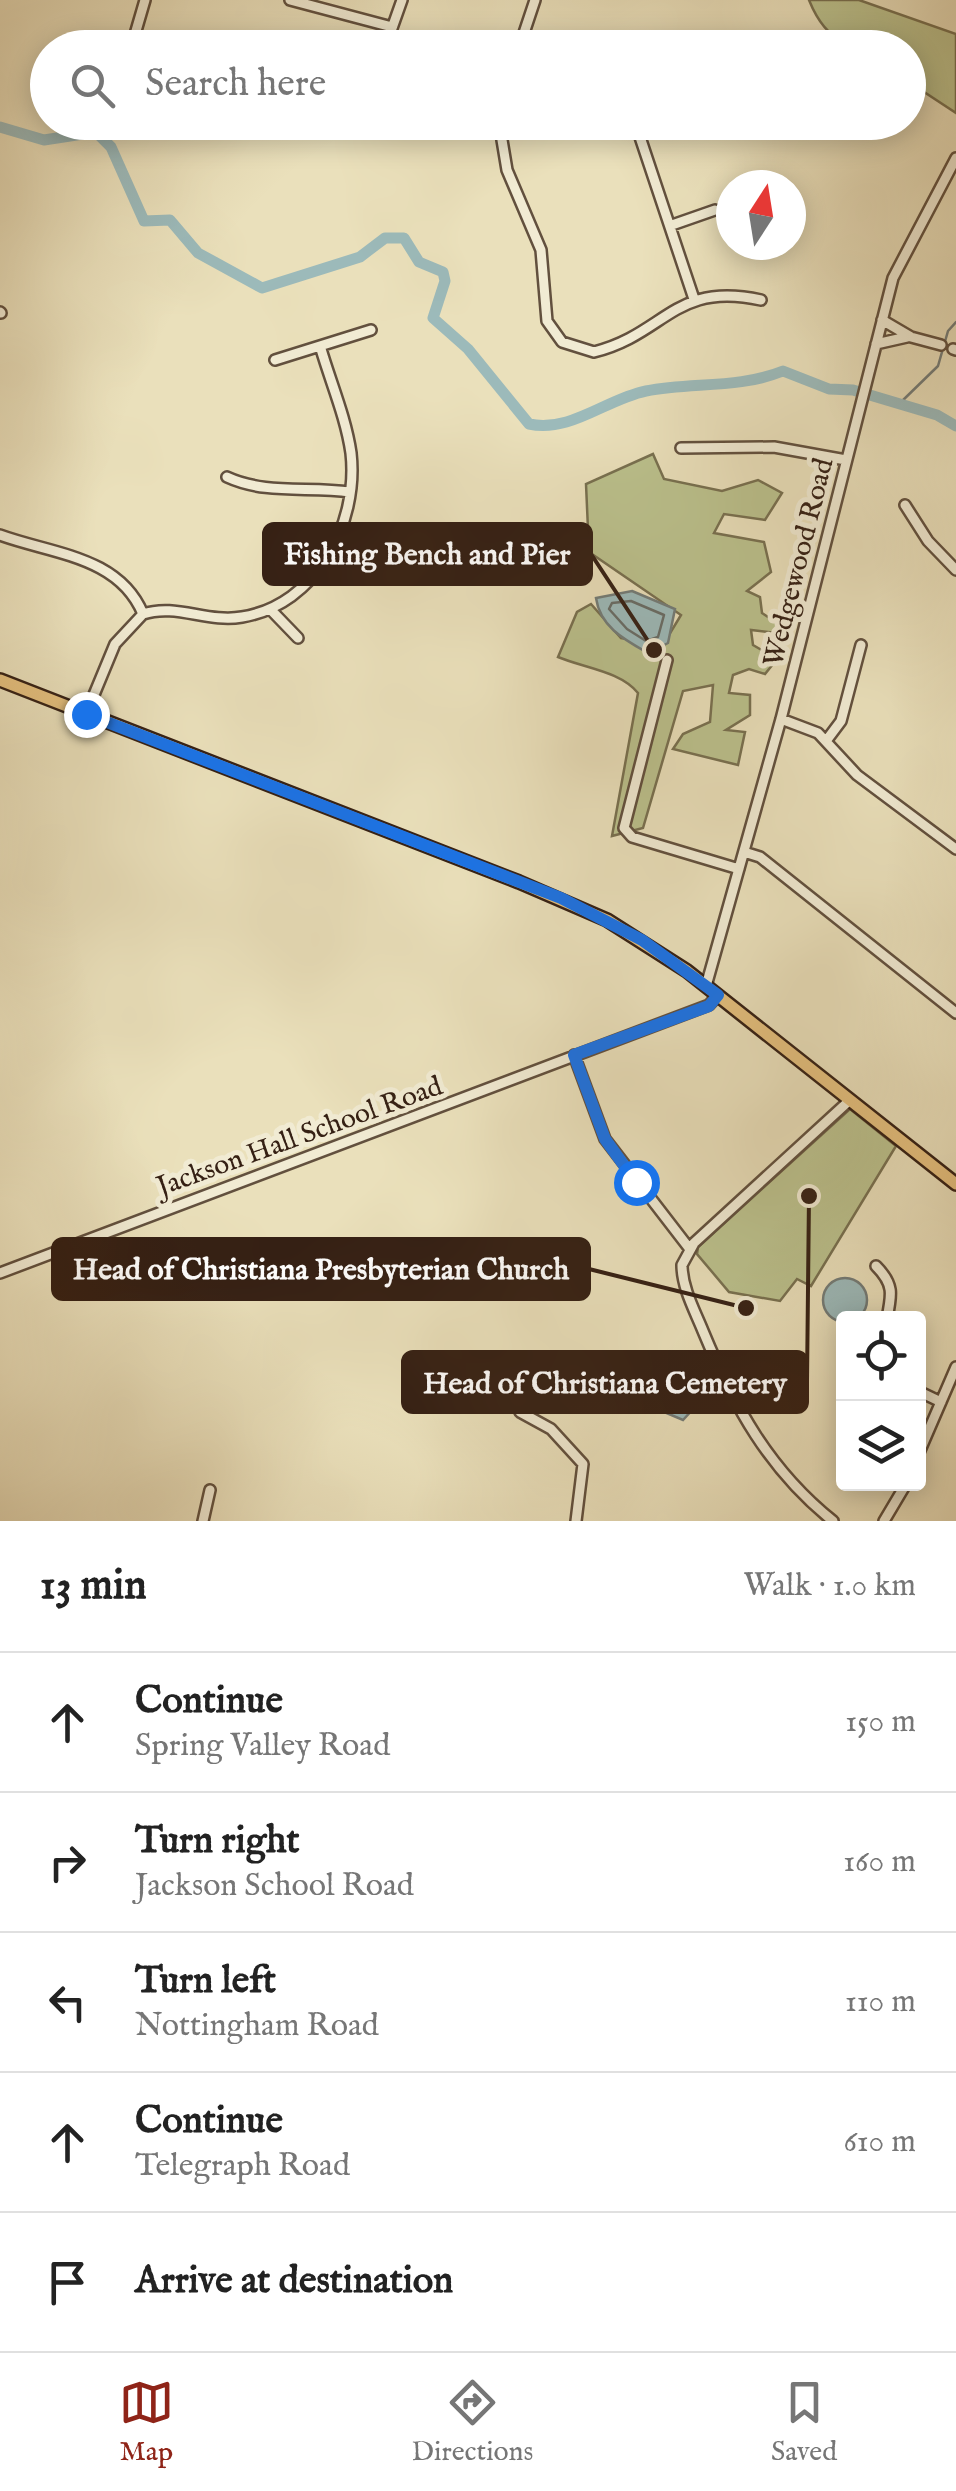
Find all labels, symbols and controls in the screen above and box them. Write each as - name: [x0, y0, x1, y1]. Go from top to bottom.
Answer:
- search box: [30, 30, 926, 140]
- icon: search: [65, 58, 120, 113]
- text: Search here: [145, 61, 326, 109]
- north arrow: [716, 170, 806, 260]
- street label: Wedgewood Road: [757, 455, 842, 671]
- callout: Fishing Bench and Pier: [264, 524, 591, 584]
- text: Fishing Bench and Pier: [284, 537, 571, 575]
- route end: [64, 692, 110, 738]
- street label: Jackson Hall School Road: [149, 1069, 448, 1206]
- route start: [614, 1160, 660, 1206]
- callout: Head of Christiana Presbyterian Church: [53, 1239, 589, 1299]
- text: Head of Christiana Presbyterian Church: [73, 1252, 570, 1290]
- map controls: [836, 1311, 926, 1491]
- button: locate: [836, 1311, 926, 1401]
- callout: Head of Christiana Cemetery: [403, 1352, 807, 1412]
- text: Head of Christiana Cemetery: [423, 1366, 788, 1404]
- button: layers: [836, 1401, 926, 1491]
- text: 13 min: [40, 1560, 147, 1613]
- text: Walk · 1.0 km: [743, 1566, 916, 1607]
- text: Continue: [135, 1678, 283, 1726]
- icon: ahead: [40, 1695, 95, 1750]
- text: 150 m: [845, 1702, 916, 1743]
- text: Spring Valley Road: [135, 1726, 390, 1767]
- text: Turn right: [135, 1818, 299, 1866]
- icon: right: [40, 1835, 95, 1890]
- text: 160 m: [843, 1842, 916, 1883]
- text: Jackson School Road: [135, 1866, 414, 1907]
- text: Turn left: [135, 1958, 276, 2006]
- icon: left: [40, 1975, 95, 2030]
- text: 110 m: [845, 1982, 916, 2023]
- text: Nottingham Road: [135, 2006, 379, 2047]
- text: Continue: [135, 2098, 283, 2146]
- icon: ahead: [40, 2115, 95, 2170]
- text: 610 m: [844, 2122, 916, 2163]
- text: Telegraph Road: [135, 2146, 350, 2187]
- icon: arrive: [40, 2255, 95, 2310]
- text: Arrive at destination: [135, 2258, 453, 2306]
- tab: Map: [119, 2375, 174, 2470]
- tab: Directions: [411, 2375, 533, 2470]
- tab: Saved: [771, 2375, 837, 2470]

